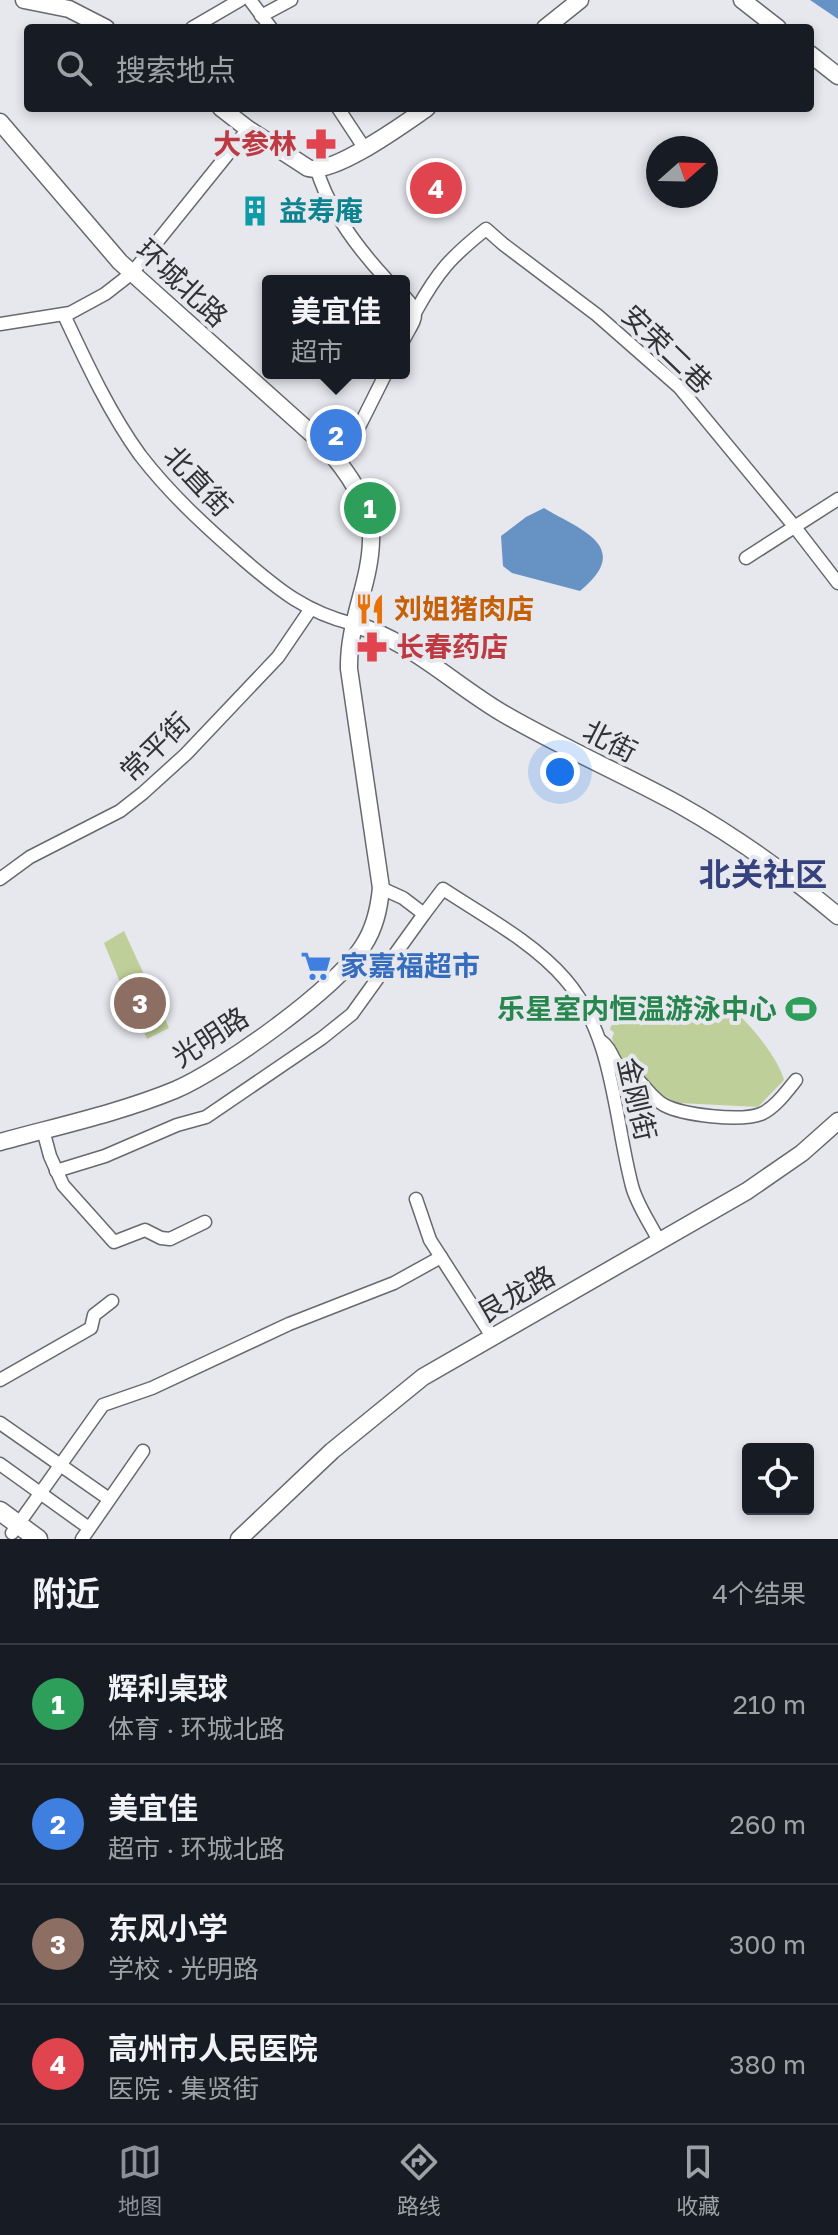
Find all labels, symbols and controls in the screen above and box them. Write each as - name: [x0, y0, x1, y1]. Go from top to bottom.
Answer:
- search box: [24, 24, 814, 112]
- icon: search: [52, 46, 96, 90]
- text: 搜索地点: [116, 52, 236, 88]
- place label: 大参林: [213, 127, 297, 160]
- pharmacy icon: 大参林: [304, 127, 338, 161]
- north arrow: [646, 136, 718, 208]
- pin: 4: [410, 158, 462, 218]
- building icon: 益寿庵: [238, 194, 272, 228]
- place label: 益寿庵: [279, 194, 363, 227]
- street label: 环城北路: [130, 232, 235, 333]
- popup: [262, 275, 410, 379]
- text: 美宜佳: [291, 293, 381, 329]
- street label: 安荣二巷: [616, 298, 719, 399]
- text: 超市: [291, 336, 343, 367]
- pin: 2: [310, 405, 362, 465]
- street label: 北直街: [158, 439, 239, 523]
- pin: 1: [344, 478, 396, 538]
- restaurant icon: 刘姐猪肉店: [353, 592, 387, 626]
- place label: 刘姐猪肉店: [394, 592, 534, 625]
- pharmacy icon: 长春药店: [355, 630, 389, 664]
- place label: 长春药店: [396, 630, 508, 663]
- street label: 常平街: [113, 706, 196, 788]
- street label: 北街: [578, 713, 643, 768]
- your location: [540, 752, 580, 792]
- district label: 北关社区: [699, 855, 827, 893]
- supermarket icon: 家嘉福超市: [299, 949, 333, 983]
- place label: 家嘉福超市: [340, 949, 480, 982]
- pin: 3: [114, 973, 166, 1033]
- place label: 乐星室内恒温游泳中心: [497, 992, 777, 1025]
- sports icon: 乐星室内恒温游泳中心: [784, 992, 818, 1026]
- street label: 光明路: [166, 1000, 254, 1073]
- street label: 金刚街: [612, 1054, 663, 1144]
- street label: 艮龙路: [471, 1258, 560, 1329]
- map controls: [742, 1443, 814, 1515]
- button: locate: [742, 1443, 814, 1515]
- text: 附近: [32, 1573, 100, 1613]
- text: 4个结果: [712, 1578, 806, 1609]
- text: 辉利桌球: [108, 1670, 228, 1706]
- text: 1: [51, 1689, 65, 1720]
- text: 210 m: [733, 1689, 806, 1720]
- text: 体育 · 环城北路: [108, 1713, 285, 1744]
- text: 美宜佳: [108, 1790, 198, 1826]
- text: 2: [50, 1809, 66, 1840]
- text: 260 m: [730, 1809, 806, 1840]
- text: 超市 · 环城北路: [108, 1833, 285, 1864]
- text: 东风小学: [108, 1910, 228, 1946]
- text: 3: [50, 1929, 66, 1960]
- text: 300 m: [729, 1929, 806, 1960]
- text: 学校 · 光明路: [108, 1953, 259, 1984]
- text: 高州市人民医院: [108, 2030, 318, 2066]
- text: 4: [50, 2049, 66, 2080]
- text: 380 m: [729, 2049, 806, 2080]
- text: 医院 · 集贤街: [108, 2073, 259, 2104]
- tab: 地图: [118, 2140, 162, 2220]
- tab: 路线: [397, 2140, 441, 2220]
- tab: 收藏: [676, 2140, 720, 2220]

